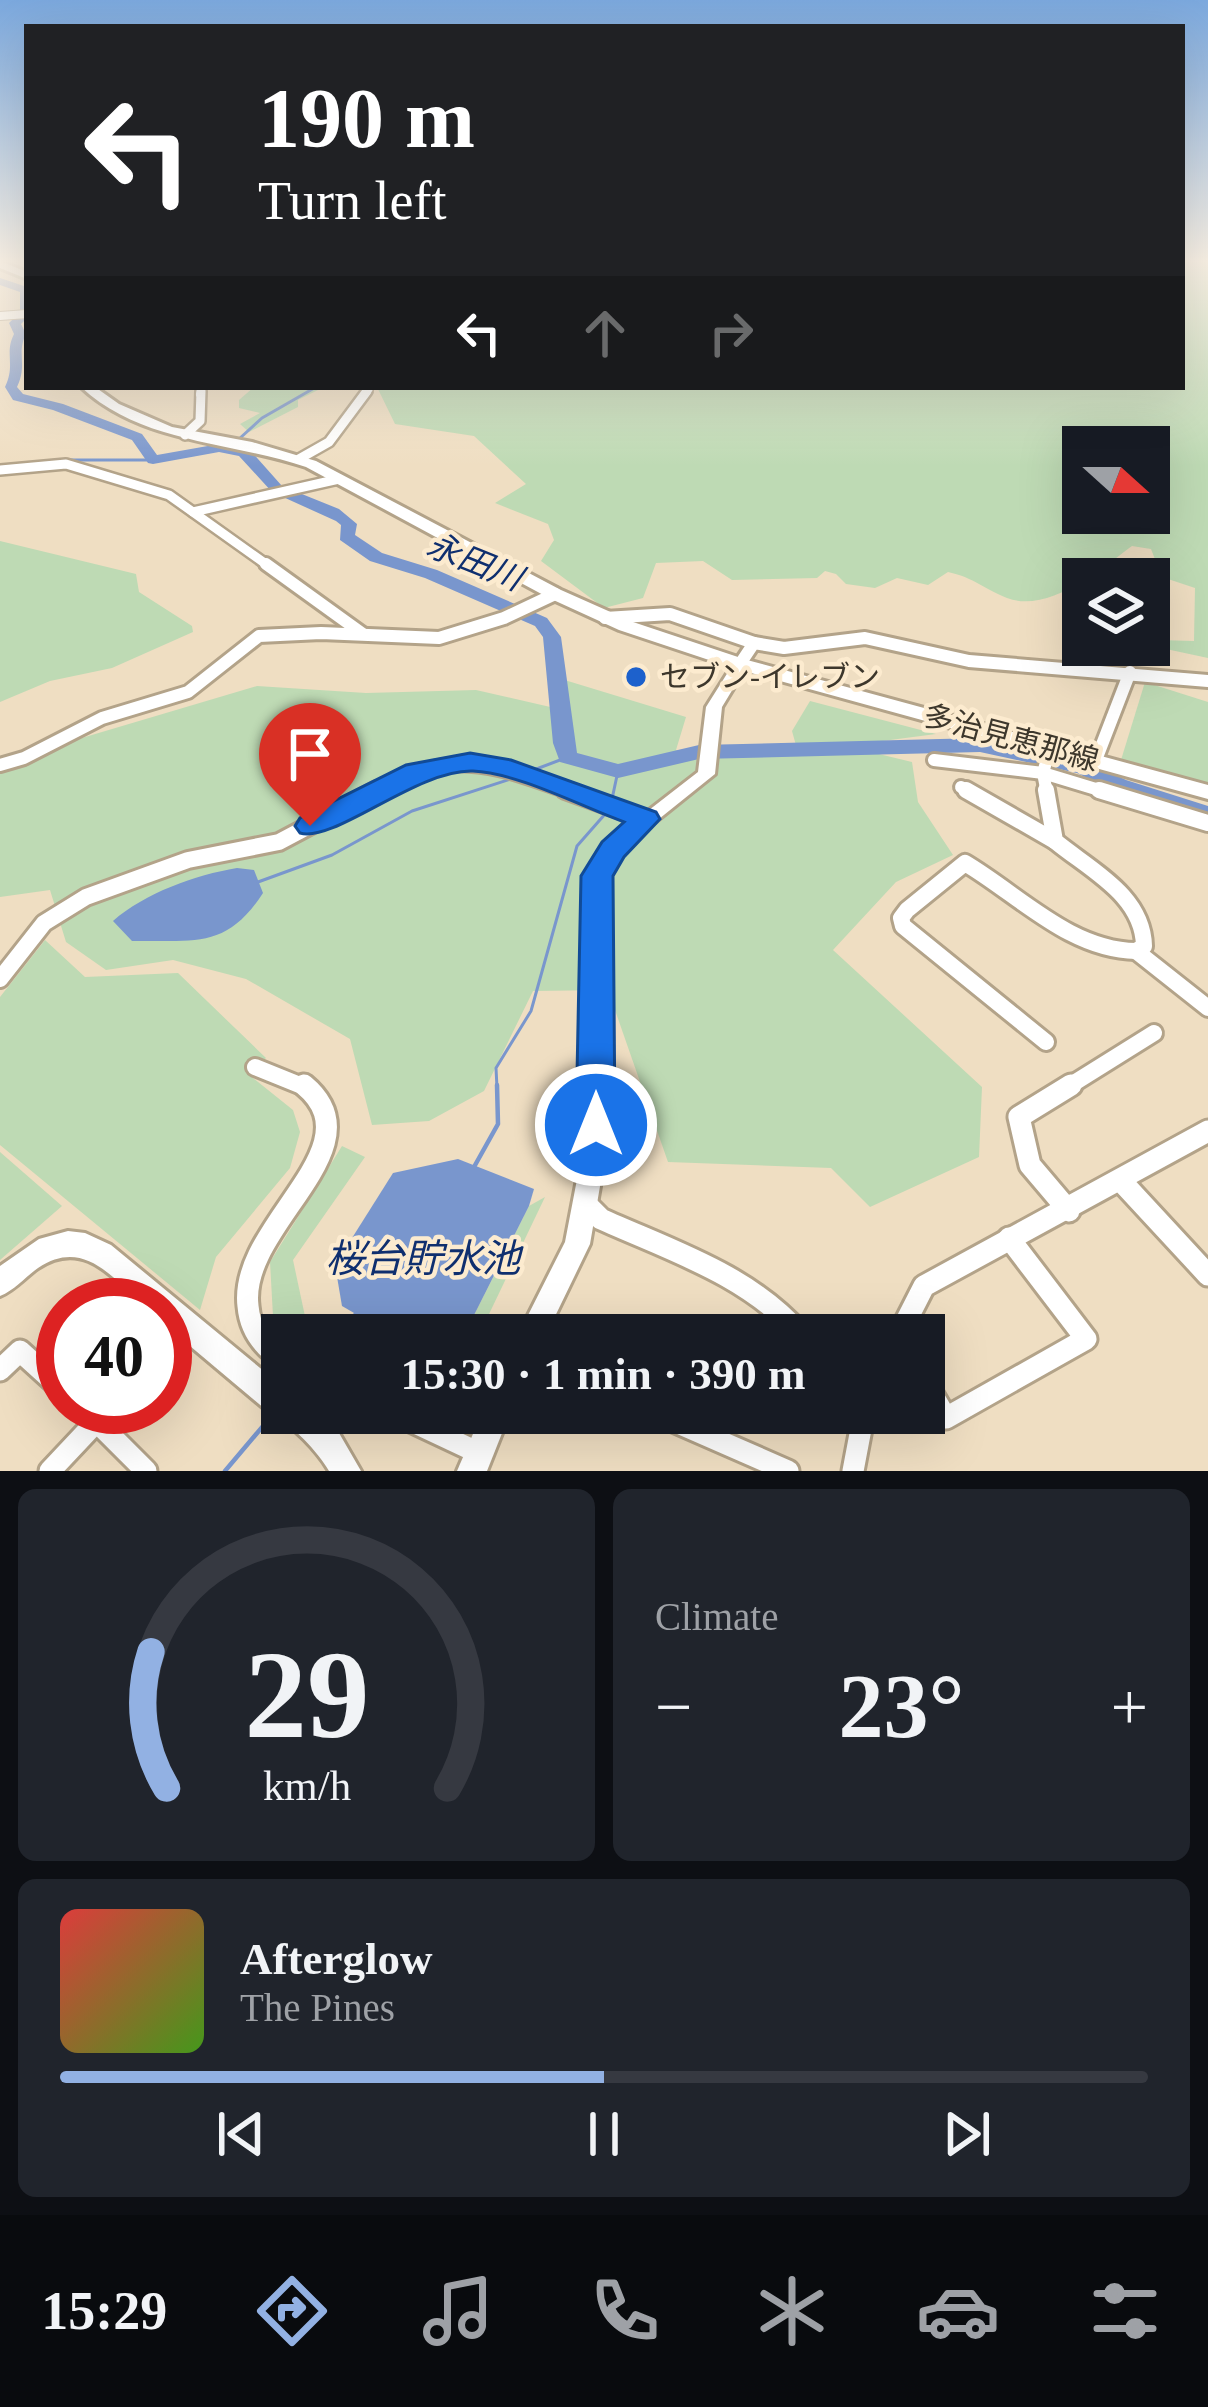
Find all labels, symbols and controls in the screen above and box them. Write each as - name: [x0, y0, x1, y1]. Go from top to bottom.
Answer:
- icon: left: [60, 72, 216, 228]
- text: 190 m: [258, 72, 475, 165]
- text: Turn left: [258, 171, 447, 231]
- icon: left: [446, 300, 512, 366]
- icon: ahead: [572, 300, 638, 366]
- icon: right: [698, 300, 764, 366]
- north arrow: [1062, 426, 1170, 534]
- map controls: [1062, 426, 1170, 666]
- water label: 永田川: [422, 527, 530, 598]
- button: layers: [1062, 558, 1170, 666]
- place label: セブン-イレブン: [660, 660, 880, 693]
- marker: セブン-イレブン: [623, 664, 649, 690]
- street label: 多治見恵那線: [920, 698, 1102, 777]
- pin: [259, 703, 361, 826]
- icon: arrive: [277, 721, 343, 787]
- position arrow: [533, 1062, 659, 1188]
- water label: 桜台貯水池: [325, 1237, 524, 1280]
- speed limit sign: 40: [36, 1278, 192, 1434]
- text: 15:30 · 1 min · 390 m: [401, 1349, 806, 1399]
- text: Climate: [655, 1595, 778, 1638]
- text: 29: [244, 1626, 369, 1764]
- text: 23°: [839, 1657, 965, 1756]
- text: −: [655, 1670, 692, 1743]
- text: +: [1111, 1670, 1148, 1743]
- text: km/h: [262, 1762, 351, 1809]
- text: Afterglow: [240, 1934, 432, 1984]
- text: The Pines: [240, 1986, 395, 2029]
- icon: previous: [208, 2101, 274, 2167]
- icon: pause: [571, 2101, 637, 2167]
- icon: next: [934, 2101, 1000, 2167]
- icon: directions: [250, 2269, 334, 2353]
- icon: music: [416, 2269, 500, 2353]
- icon: phone: [583, 2269, 667, 2353]
- icon: climate: [750, 2269, 834, 2353]
- icon: car: [916, 2269, 1000, 2353]
- icon: filters: [1083, 2269, 1167, 2353]
- text: 15:29: [41, 2281, 167, 2341]

